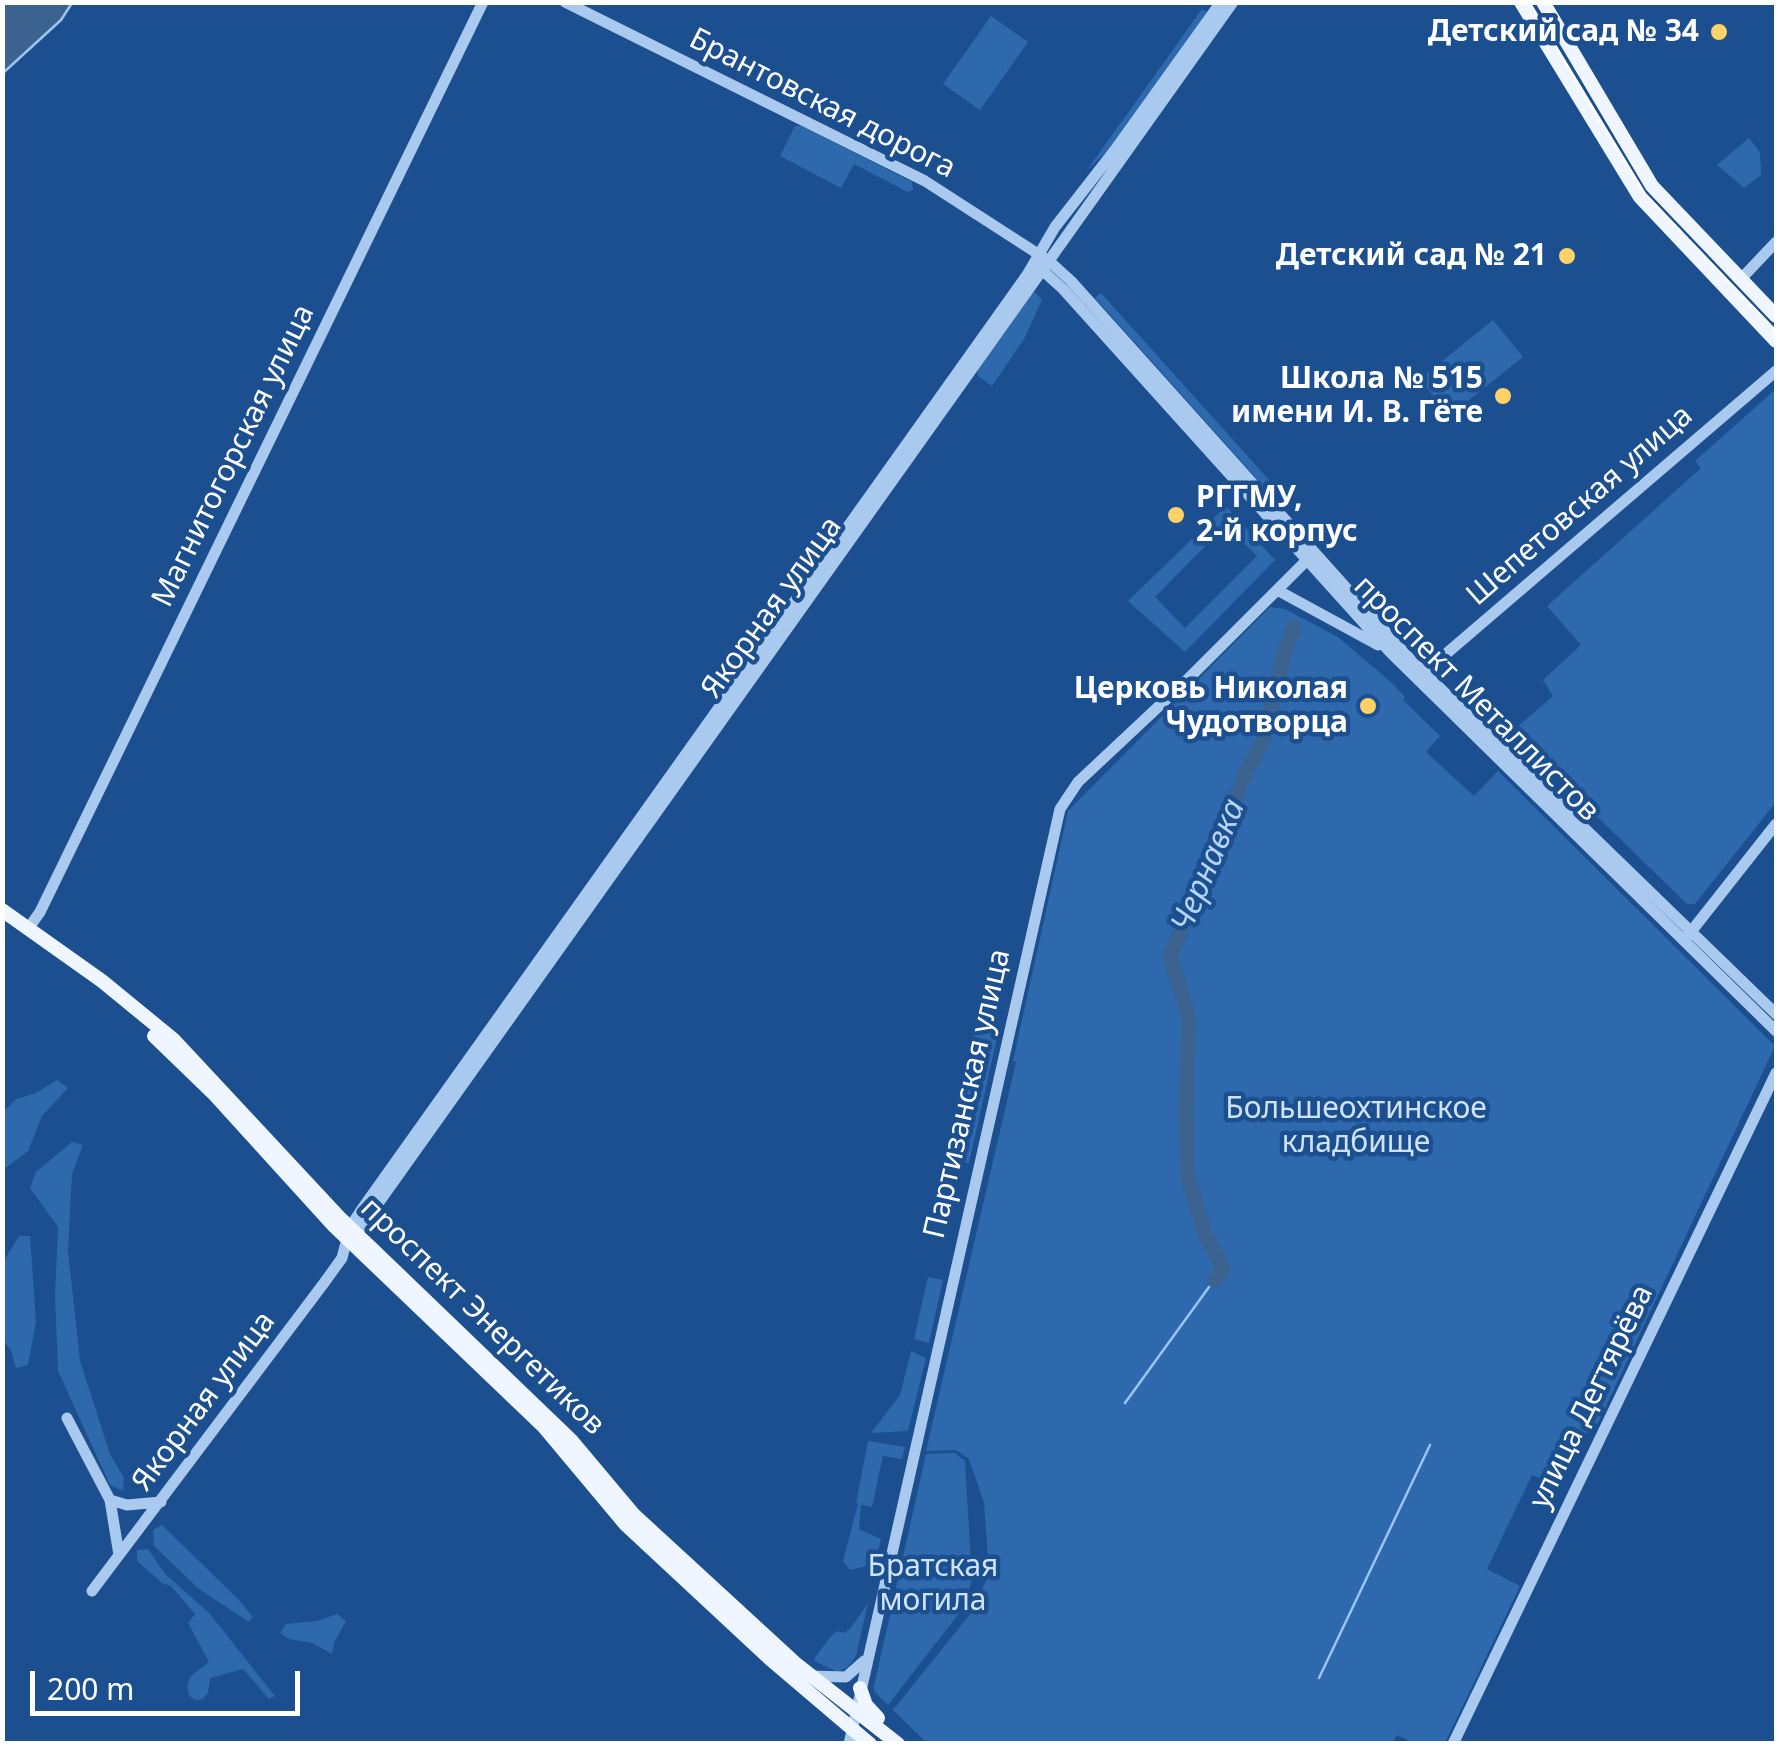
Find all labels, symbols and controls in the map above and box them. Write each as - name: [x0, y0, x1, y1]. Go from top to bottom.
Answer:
- place label: Детский сад № 34: [1428, 14, 1699, 50]
- street label: Брантовская дорога: [683, 21, 961, 187]
- marker: Детский сад № 34: [1708, 21, 1730, 43]
- place label: Детский сад № 21: [1276, 238, 1547, 274]
- marker: Детский сад № 21: [1556, 245, 1578, 267]
- street label: Магнитогорская улица: [145, 299, 323, 613]
- place label: Школа № 515 имени И. В. Гёте: [1231, 361, 1483, 432]
- marker: Школа № 515 имени И. В. Гёте: [1492, 385, 1514, 407]
- street label: Шепетовская улица: [1460, 398, 1700, 614]
- place label: РГГМУ, 2-й корпус: [1196, 480, 1358, 550]
- marker: РГГМУ, 2-й корпус: [1165, 504, 1187, 526]
- street label: Якорная улица: [694, 510, 850, 706]
- street label: проспект Металлистов: [1346, 569, 1606, 829]
- place label: Церковь Николая Чудотворца: [1074, 671, 1348, 742]
- marker: Церковь Николая Чудотворца: [1357, 695, 1379, 717]
- water label: Чернавка: [1164, 794, 1254, 938]
- street label: Партизанская улица: [917, 946, 1019, 1242]
- park label: Большеохтинское кладбище: [1225, 1091, 1487, 1162]
- street label: проспект Энергетиков: [352, 1191, 612, 1443]
- street label: улица Дегтярёва: [1522, 1279, 1662, 1515]
- street label: Якорная улица: [125, 1305, 283, 1499]
- park label: Братская могила: [868, 1549, 998, 1620]
- scale bar: [35, 1651, 305, 1713]
- text: 200 m: [47, 1668, 134, 1709]

